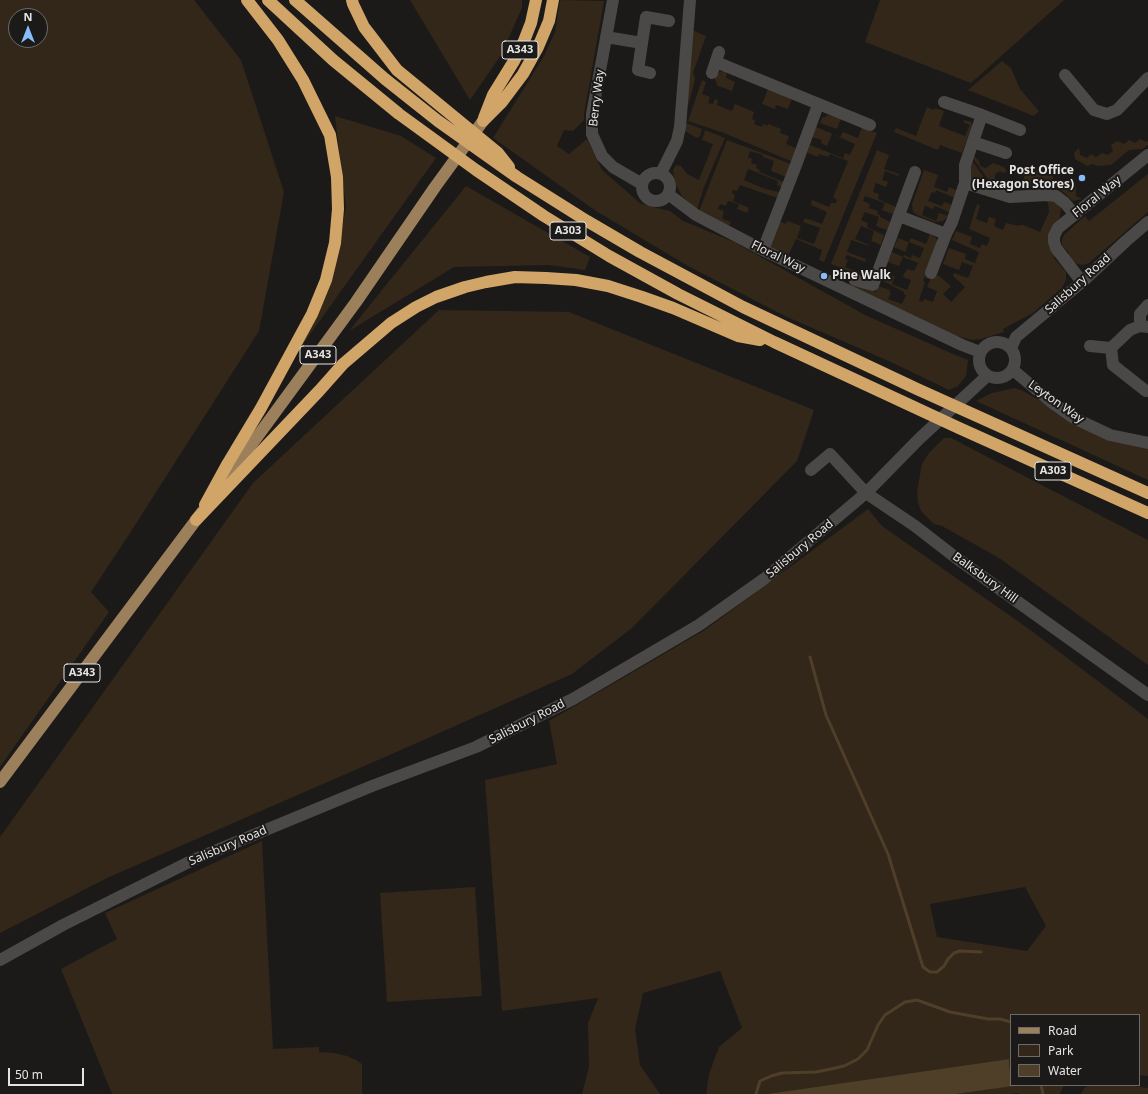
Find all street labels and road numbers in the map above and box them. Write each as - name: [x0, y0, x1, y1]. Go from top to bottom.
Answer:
- road number: A343: [502, 41, 538, 59]
- street label: Berry Way: [586, 69, 608, 127]
- street label: Floral Way: [1070, 173, 1124, 221]
- road number: A303: [550, 222, 586, 240]
- street label: Floral Way: [749, 238, 807, 276]
- street label: Salisbury Road: [1042, 251, 1114, 317]
- road number: A343: [300, 346, 336, 364]
- street label: Leyton Way: [1025, 378, 1087, 426]
- road number: A303: [1035, 462, 1071, 480]
- street label: Salisbury Road: [764, 517, 836, 581]
- street label: Balksbury Hill: [950, 550, 1020, 606]
- road number: A343: [64, 664, 100, 682]
- street label: Salisbury Road: [487, 697, 567, 747]
- street label: Salisbury Road: [187, 823, 269, 869]

